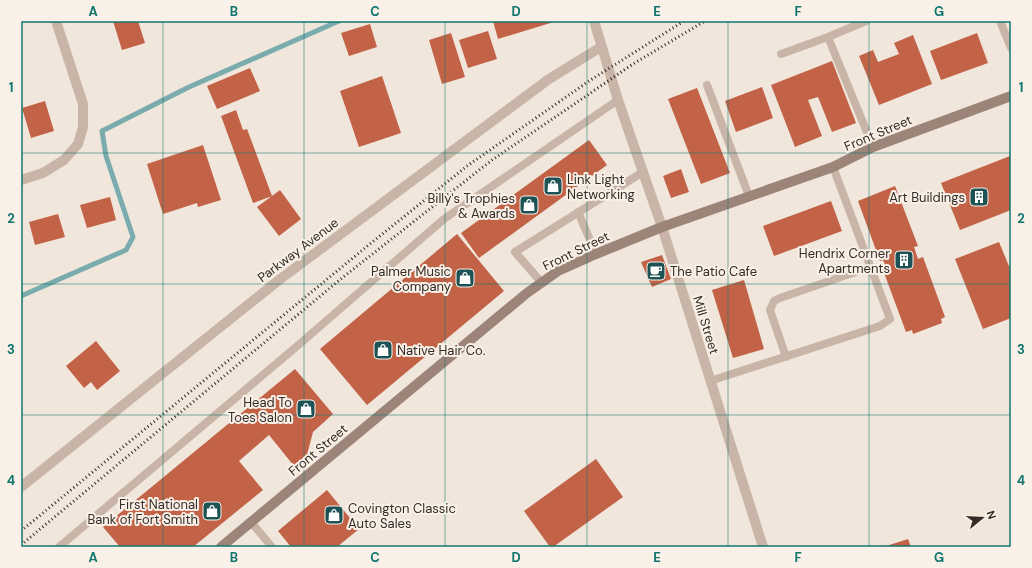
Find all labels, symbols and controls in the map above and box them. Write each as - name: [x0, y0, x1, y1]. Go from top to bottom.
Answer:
- text: A: [88, 3, 98, 20]
- text: B: [230, 3, 238, 20]
- text: C: [370, 3, 380, 20]
- text: D: [511, 3, 521, 20]
- text: E: [653, 3, 661, 20]
- text: F: [794, 3, 802, 20]
- text: G: [934, 3, 944, 20]
- text: 1: [9, 79, 13, 96]
- text: 1: [1019, 79, 1023, 96]
- street label: Front Street: [841, 111, 915, 155]
- place label: Link Light Networking: [567, 171, 635, 203]
- shop icon: Link Light Networking: [542, 175, 564, 197]
- building icon: Art Buildings: [968, 186, 990, 208]
- place label: Art Buildings: [889, 189, 965, 206]
- place label: Billy's Trophies & Awards: [427, 190, 515, 222]
- shop icon: Billy's Trophies & Awards: [518, 194, 540, 216]
- text: 2: [7, 210, 15, 227]
- text: 2: [1017, 210, 1025, 227]
- street label: Parkway Avenue: [254, 214, 342, 286]
- street label: Front Street: [540, 228, 612, 274]
- place label: Hendrix Corner Apartments: [799, 245, 890, 277]
- building icon: Hendrix Corner Apartments: [893, 249, 915, 271]
- cafe icon: The Patio Cafe: [645, 260, 667, 282]
- place label: Palmer Music Company: [371, 263, 451, 295]
- place label: The Patio Cafe: [670, 263, 757, 280]
- shop icon: Palmer Music Company: [454, 267, 476, 289]
- street label: Mill Street: [689, 294, 723, 356]
- shop icon: Native Hair Co.: [372, 339, 394, 361]
- text: 3: [7, 341, 15, 358]
- text: 3: [1017, 341, 1025, 358]
- place label: Native Hair Co.: [397, 342, 486, 359]
- place label: Head To Toes Salon: [228, 394, 292, 426]
- shop icon: Head To Toes Salon: [295, 398, 317, 420]
- street label: Front Street: [285, 420, 351, 480]
- text: 4: [7, 472, 15, 489]
- text: 4: [1017, 472, 1025, 489]
- place label: First National Bank of Fort Smith: [87, 496, 198, 528]
- north arrow: [962, 498, 1002, 538]
- shop icon: First National Bank of Fort Smith: [201, 500, 223, 522]
- place label: Covington Classic Auto Sales: [348, 500, 456, 532]
- shop icon: Covington Classic Auto Sales: [323, 504, 345, 526]
- text: N: [984, 509, 999, 521]
- text: A: [88, 549, 98, 566]
- text: B: [230, 549, 238, 566]
- text: C: [370, 549, 380, 566]
- text: D: [511, 549, 521, 566]
- text: E: [653, 549, 661, 566]
- text: F: [794, 549, 802, 566]
- text: G: [934, 549, 944, 566]

